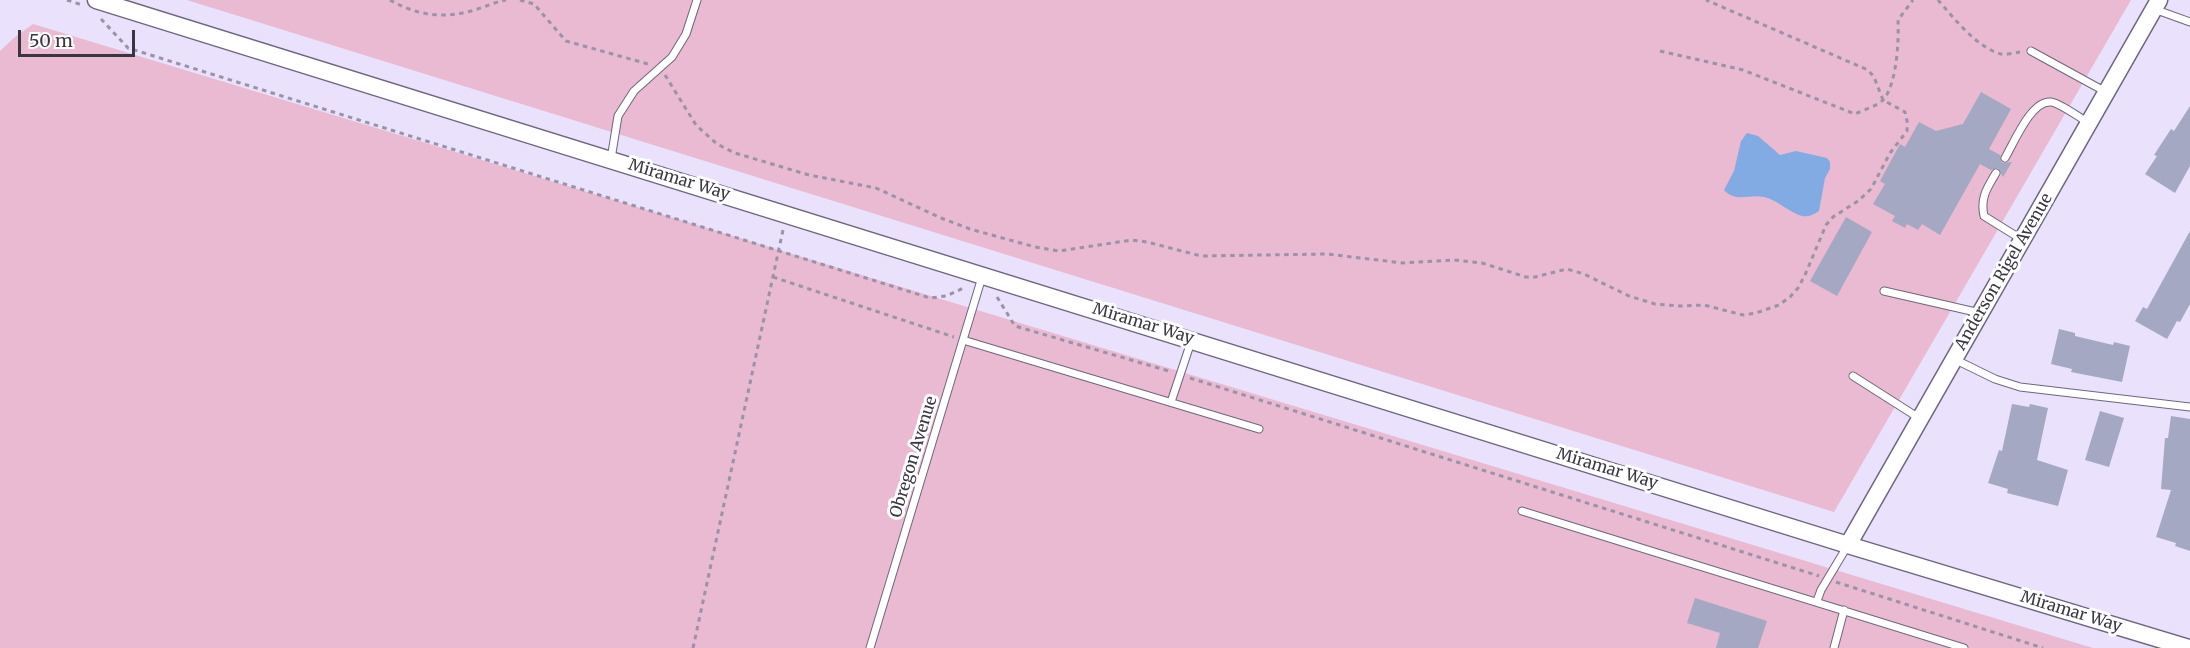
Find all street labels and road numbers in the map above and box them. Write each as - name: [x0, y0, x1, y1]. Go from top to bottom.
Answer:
- street label: Miramar Way: [626, 155, 732, 205]
- street label: Anderson Rigel Avenue: [1951, 190, 2057, 354]
- street label: Miramar Way: [1090, 299, 1196, 349]
- street label: Obregon Avenue: [886, 394, 942, 520]
- street label: Miramar Way: [1554, 444, 1660, 494]
- street label: Miramar Way: [2018, 587, 2124, 637]

